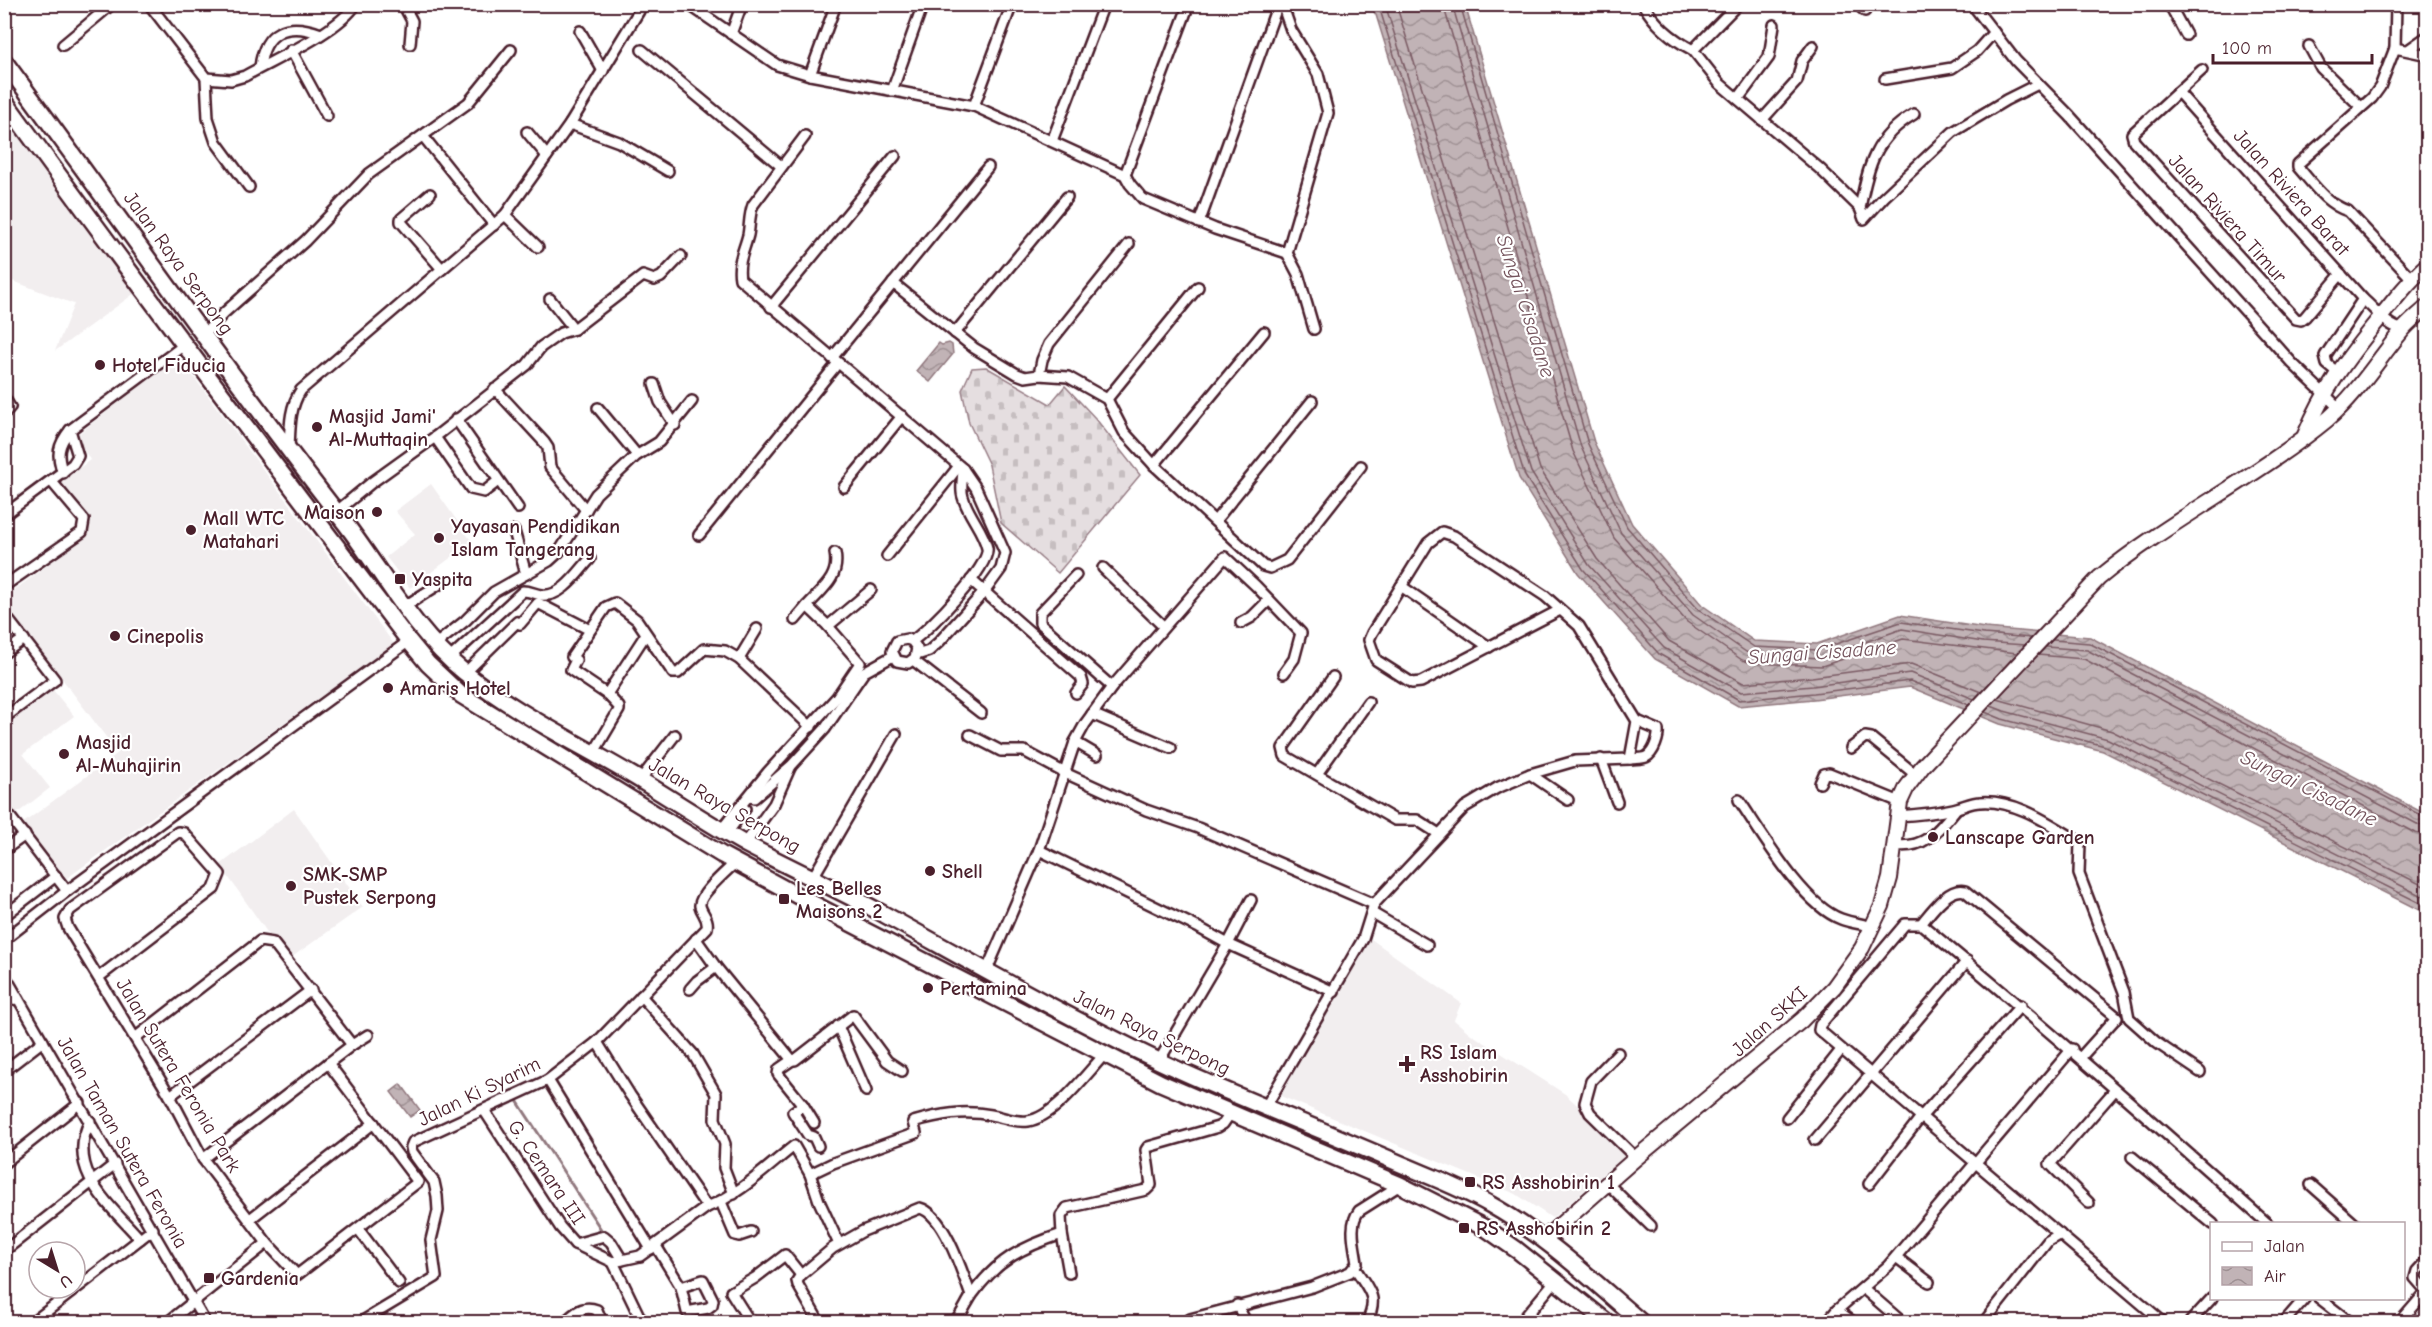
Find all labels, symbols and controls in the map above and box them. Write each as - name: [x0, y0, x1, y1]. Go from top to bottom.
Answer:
- scale bar: [2213, 27, 2372, 65]
- text: 100 m: [2222, 38, 2272, 59]
- street label: Jalan Riviera Barat: [2229, 124, 2355, 261]
- street label: Jalan Riviera Timur: [2164, 149, 2292, 288]
- street label: Jalan Raya Serpong: [119, 187, 238, 339]
- water label: Sungai Cisadane: [1492, 231, 1561, 381]
- place label: Hotel Fiducia: [112, 354, 226, 377]
- marker: Hotel Fiducia: [93, 358, 107, 372]
- place label: Masjid Jami' Al-Muttaqin: [329, 405, 436, 451]
- marker: Masjid Jami' Al-Muttaqin: [310, 420, 324, 434]
- place label: Maison: [304, 501, 365, 524]
- marker: Maison: [370, 505, 384, 519]
- place label: Mall WTC Matahari: [203, 507, 284, 553]
- place label: Yayasan Pendidikan Islam Tangerang: [451, 515, 620, 561]
- marker: Mall WTC Matahari: [184, 523, 198, 537]
- marker: Yayasan Pendidikan Islam Tangerang: [432, 531, 446, 545]
- place label: Yaspita: [412, 568, 473, 591]
- marker: Yaspita: [393, 572, 407, 586]
- place label: Cinepolis: [127, 625, 203, 648]
- marker: Cinepolis: [108, 629, 122, 643]
- water label: Sungai Cisadane: [1747, 635, 1898, 669]
- place label: Amaris Hotel: [400, 677, 511, 700]
- marker: Amaris Hotel: [381, 681, 395, 695]
- place label: Masjid Al-Muhajirin: [76, 731, 181, 777]
- water label: Sungai Cisadane: [2237, 745, 2382, 832]
- marker: Masjid Al-Muhajirin: [57, 747, 71, 761]
- street label: Jalan Raya Serpong: [645, 753, 805, 858]
- place label: Lanscape Garden: [1945, 826, 2095, 849]
- marker: Lanscape Garden: [1926, 830, 1940, 844]
- place label: Shell: [942, 860, 983, 883]
- place label: SMK-SMP Pustek Serpong: [303, 863, 437, 909]
- marker: Shell: [923, 864, 937, 878]
- place label: Les Belles Maisons 2: [796, 877, 882, 923]
- marker: SMK-SMP Pustek Serpong: [284, 879, 298, 893]
- marker: Les Belles Maisons 2: [777, 892, 791, 906]
- street label: Jalan Sutera Feronia Park: [111, 974, 246, 1177]
- place label: Pertamina: [940, 977, 1027, 1000]
- marker: Pertamina: [921, 981, 935, 995]
- street label: Jalan SKKI: [1727, 982, 1812, 1061]
- street label: Jalan Raya Serpong: [1070, 985, 1234, 1080]
- street label: Jalan Taman Sutera Feronia: [52, 1032, 193, 1252]
- place label: RS Islam Asshobirin: [1420, 1041, 1508, 1087]
- street label: Jalan Ki Syarim: [414, 1052, 544, 1131]
- marker: RS Islam Asshobirin: [1398, 1055, 1416, 1073]
- street label: G. Cemara III: [503, 1116, 590, 1229]
- place label: RS Asshobirin 1: [1482, 1171, 1615, 1194]
- marker: RS Asshobirin 1: [1463, 1175, 1477, 1189]
- place label: RS Asshobirin 2: [1476, 1217, 1611, 1240]
- marker: RS Asshobirin 2: [1457, 1221, 1471, 1235]
- legend: [2210, 1222, 2405, 1300]
- text: Jalan: [2264, 1236, 2305, 1257]
- north arrow: [27, 1240, 87, 1300]
- text: Air: [2264, 1266, 2287, 1287]
- place label: Gardenia: [221, 1267, 299, 1290]
- text: U: [56, 1271, 75, 1291]
- marker: Gardenia: [202, 1271, 216, 1285]

